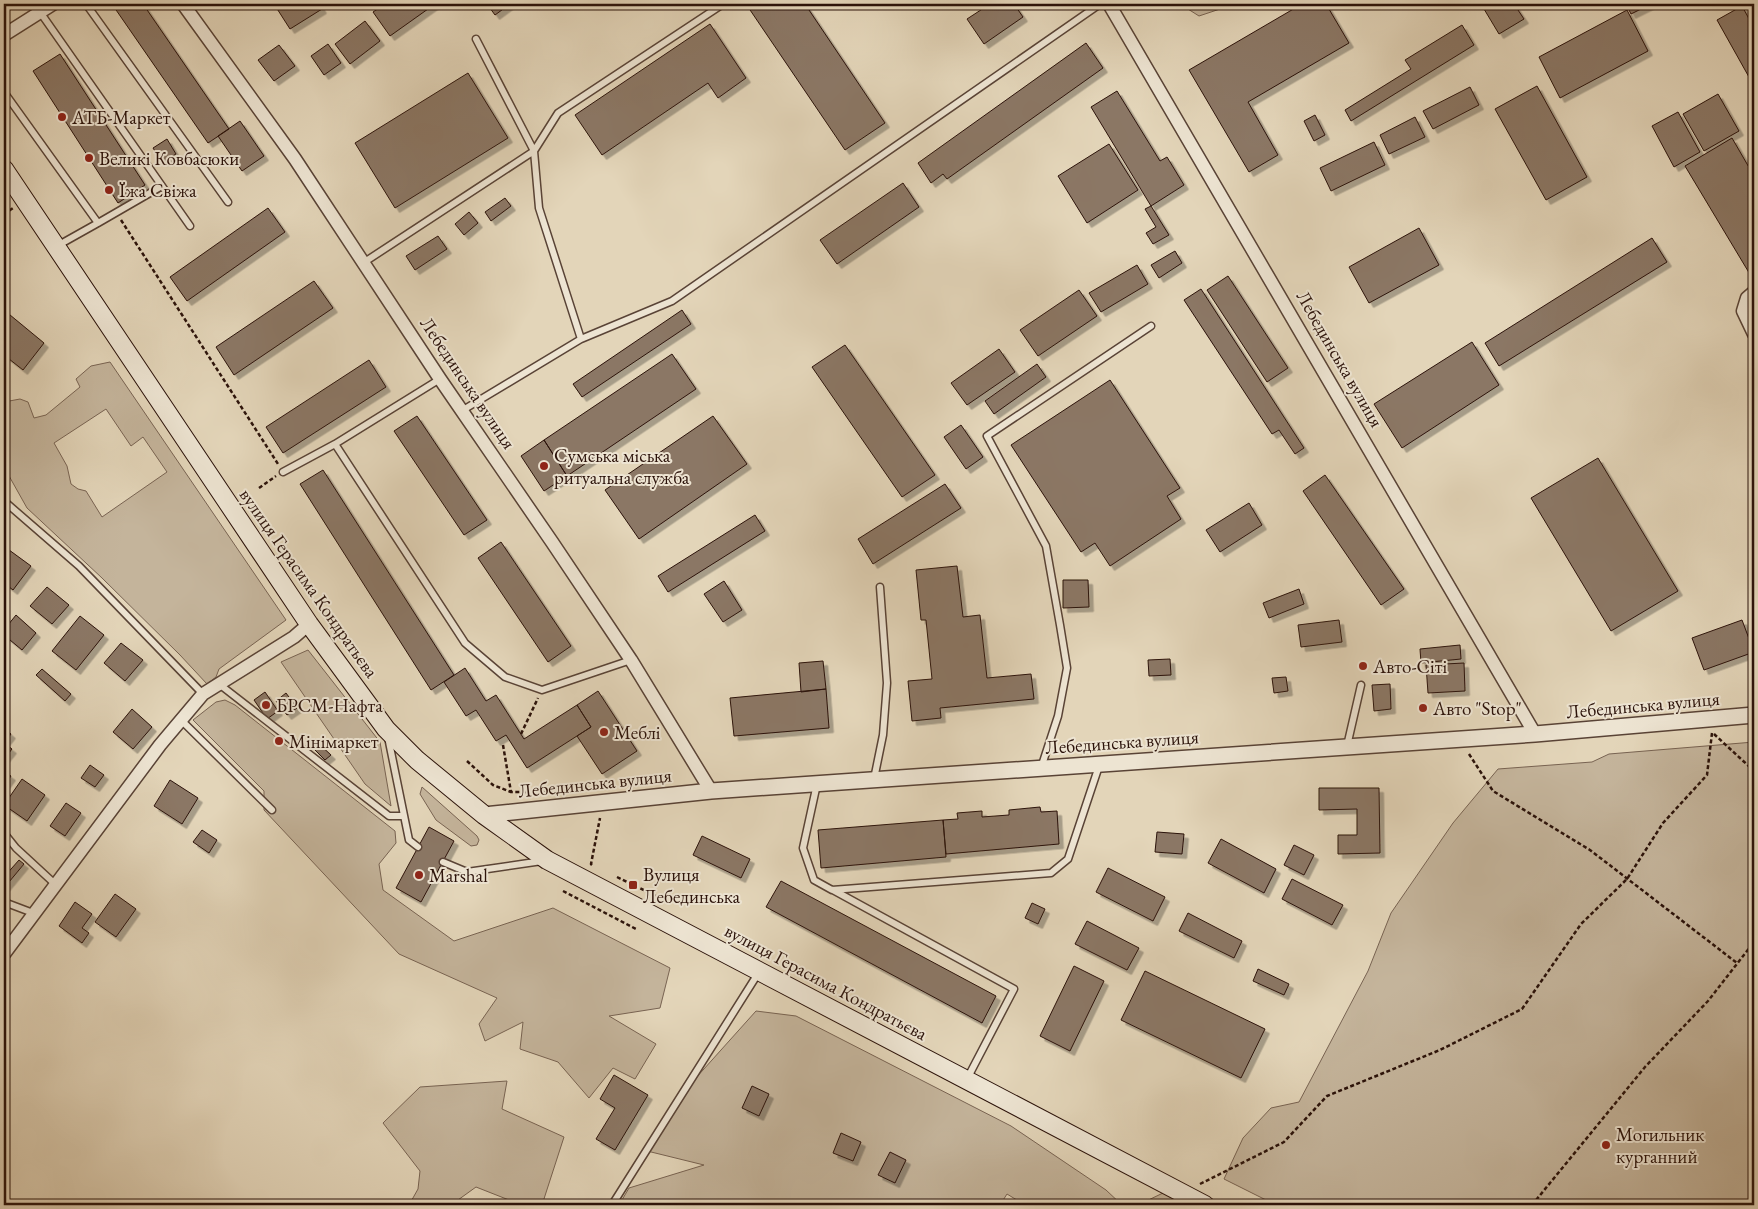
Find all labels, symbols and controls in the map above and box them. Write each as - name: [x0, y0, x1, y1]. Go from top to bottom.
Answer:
- place label: АТБ-Маркет: [71, 105, 171, 130]
- marker: АТБ-Маркет: [56, 111, 68, 123]
- place label: Великі Ковбасюки: [99, 146, 239, 171]
- marker: Великі Ковбасюки: [83, 152, 95, 164]
- place label: Їжа Свіжа: [119, 178, 197, 203]
- marker: Їжа Свіжа: [103, 184, 115, 196]
- street label: Лебединська вулиця: [1291, 286, 1390, 432]
- street label: Лебединська вулиця: [415, 312, 522, 454]
- place label: Сумська міська ритуальна служба: [554, 443, 690, 490]
- marker: Сумська міська ритуальна служба: [538, 460, 550, 472]
- street label: вулиця Герасима Кондратьєва: [234, 483, 384, 683]
- place label: Авто-Сіті: [1372, 654, 1448, 679]
- marker: Авто-Сіті: [1357, 660, 1369, 672]
- street label: Лебединська вулиця: [1565, 686, 1721, 724]
- place label: БРСМ-Нафта: [276, 693, 383, 718]
- place label: Авто "Stop": [1432, 696, 1522, 721]
- marker: БРСМ-Нафта: [260, 699, 272, 711]
- marker: Авто "Stop": [1417, 702, 1429, 714]
- place label: Меблі: [614, 720, 661, 745]
- street label: Лебединська вулиця: [1044, 724, 1200, 760]
- marker: Меблі: [598, 726, 610, 738]
- place label: Мінімаркет: [289, 729, 379, 754]
- marker: Мінімаркет: [273, 735, 285, 747]
- street label: Лебединська вулиця: [517, 762, 673, 803]
- place label: Вулиця Лебединська: [643, 862, 741, 909]
- place label: Marshal: [429, 863, 488, 888]
- marker: Marshal: [413, 869, 425, 881]
- marker: Вулиця Лебединська: [627, 879, 639, 891]
- street label: вулиця Герасима Кондратьєва: [720, 918, 932, 1046]
- place label: Могильник курганний: [1616, 1122, 1704, 1169]
- marker: Могильник курганний: [1600, 1139, 1612, 1151]

